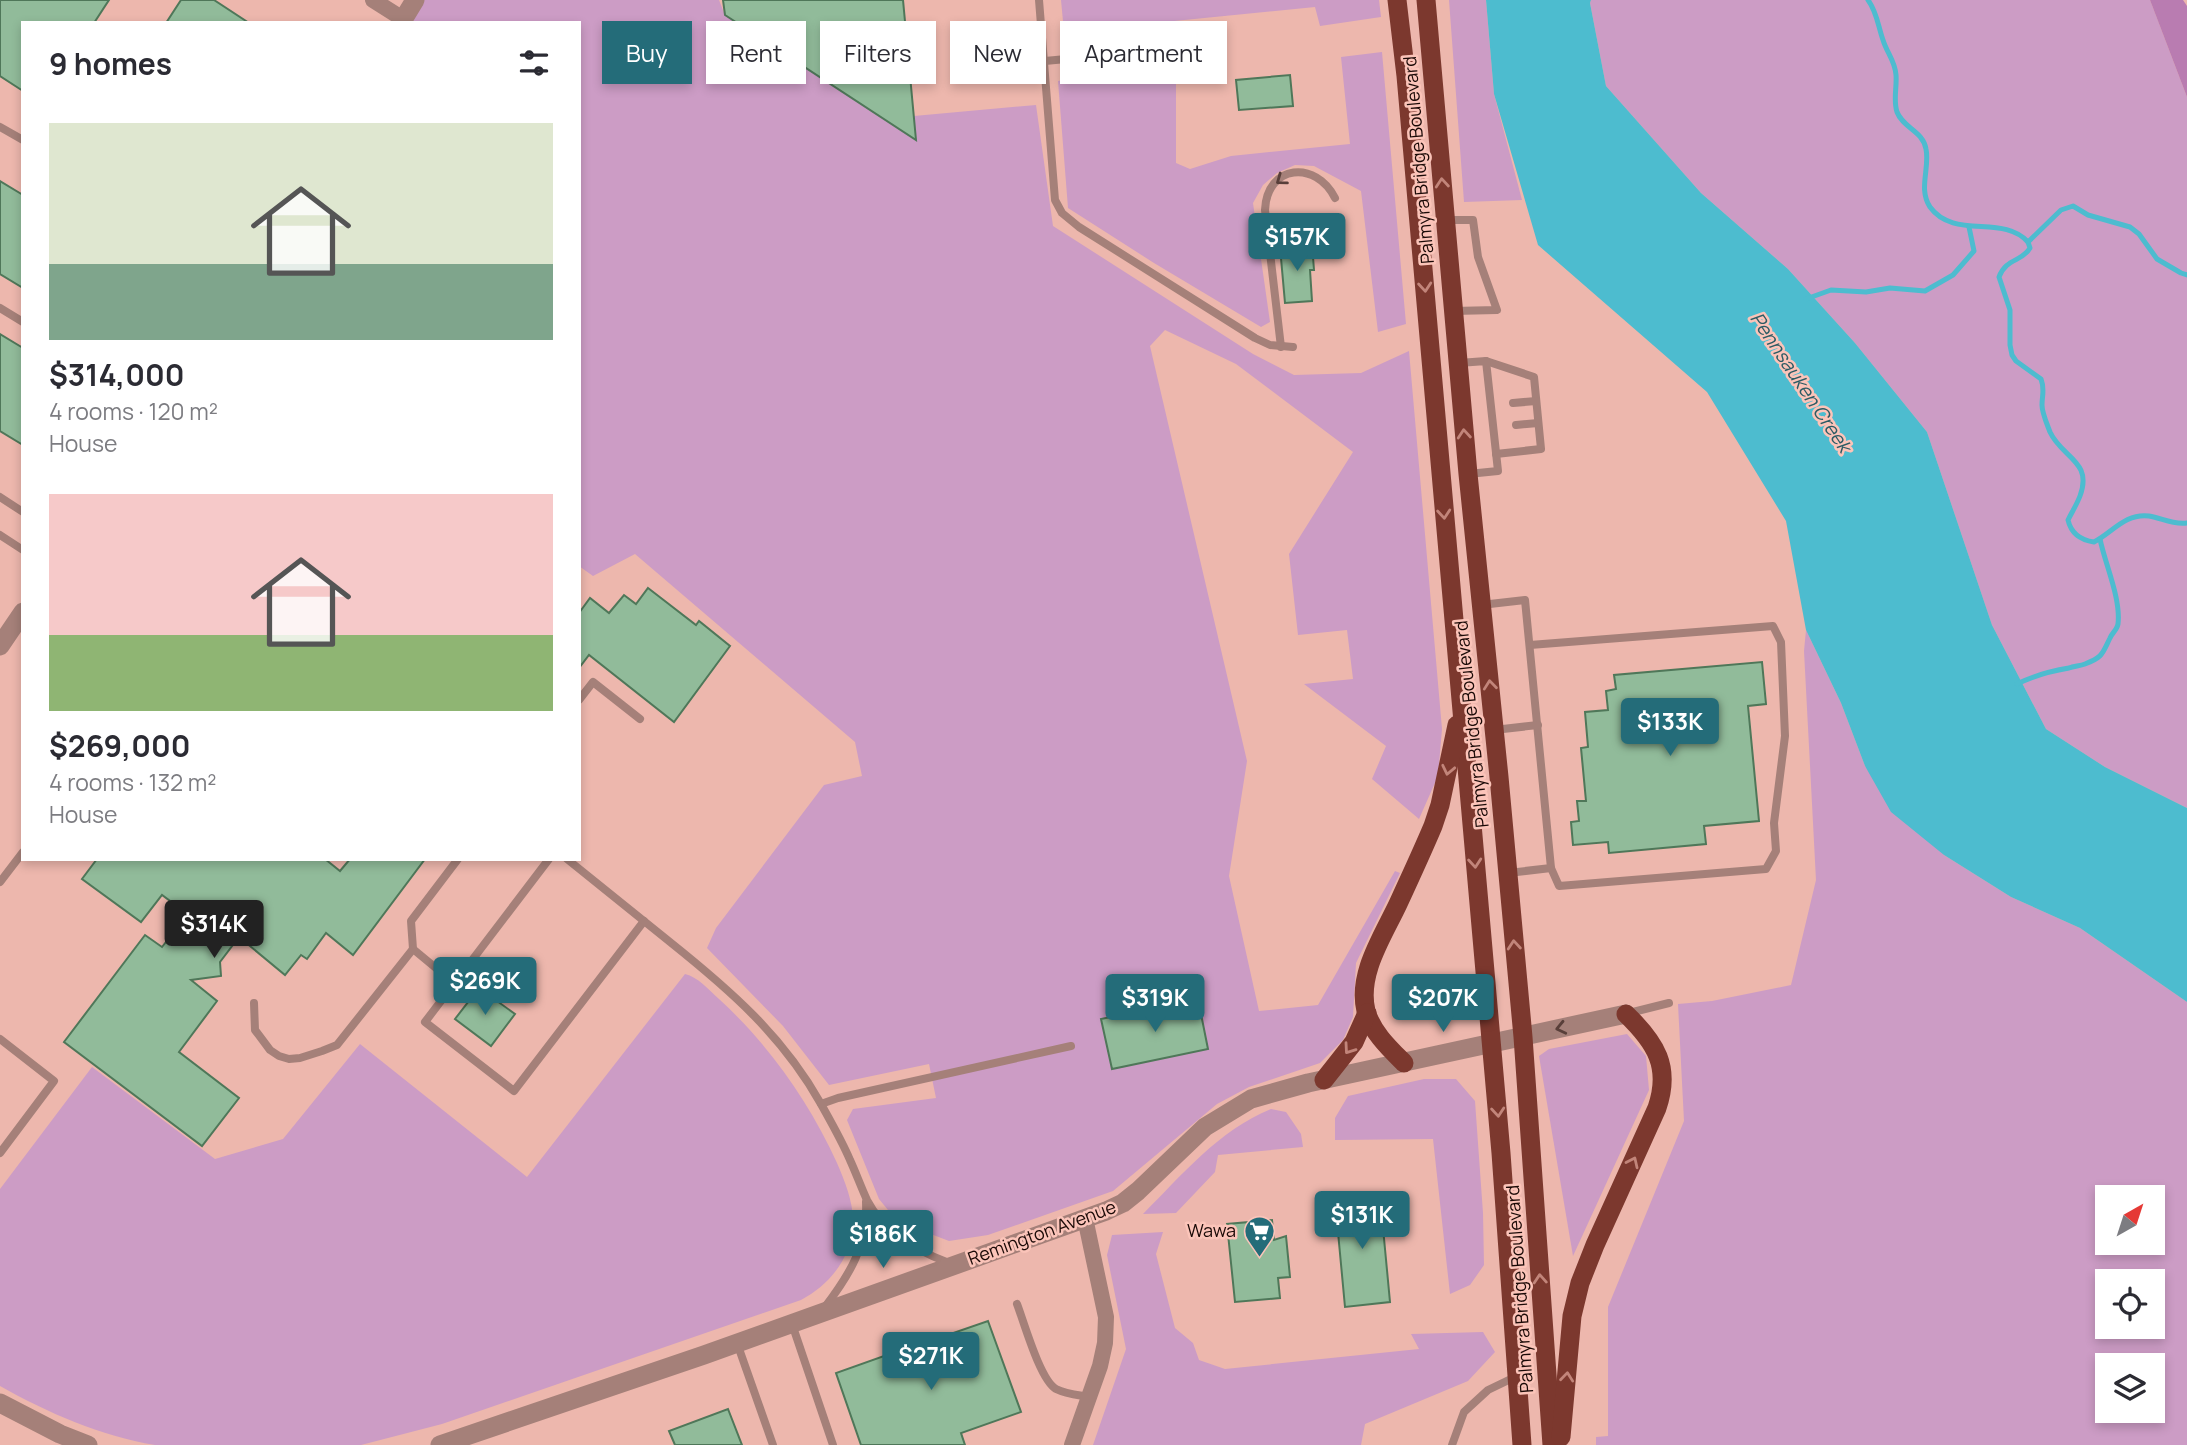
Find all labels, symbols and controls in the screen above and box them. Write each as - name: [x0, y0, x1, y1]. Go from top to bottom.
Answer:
- chip: Buy: [602, 21, 692, 84]
- chip: Rent: [706, 21, 806, 84]
- chip: Filters: [820, 21, 936, 84]
- chip: New: [950, 21, 1046, 84]
- chip: Apartment: [1060, 21, 1227, 84]
- text: 9 homes: [49, 43, 172, 84]
- icon: filters: [515, 44, 553, 82]
- street label: Palmyra Bridge Boulevard: [1397, 55, 1439, 265]
- icon: home: [238, 168, 364, 294]
- one-way arrow: [1276, 172, 1288, 184]
- one-way arrow: [1435, 178, 1450, 189]
- pin: $157K: [1248, 214, 1346, 273]
- text: $157K: [1264, 220, 1330, 252]
- one-way arrow: [1417, 282, 1432, 293]
- water label: Pennsauken Creek: [1744, 307, 1859, 459]
- text: $314,000: [49, 354, 184, 395]
- text: 4 rooms · 120 m²: [49, 395, 218, 427]
- text: House: [49, 427, 118, 459]
- one-way arrow: [1457, 429, 1472, 440]
- one-way arrow: [1437, 508, 1452, 520]
- icon: home: [238, 539, 364, 665]
- street label: Palmyra Bridge Boulevard: [1448, 619, 1494, 829]
- one-way arrow: [1483, 679, 1498, 690]
- pin: $133K: [1621, 698, 1719, 758]
- text: $133K: [1637, 705, 1703, 737]
- text: $269,000: [49, 725, 190, 766]
- one-way arrow: [1441, 764, 1456, 776]
- text: 4 rooms · 132 m²: [49, 766, 217, 798]
- text: House: [49, 798, 118, 830]
- one-way arrow: [1467, 858, 1482, 869]
- pin: $314K: [165, 900, 263, 960]
- text: $314K: [181, 907, 247, 939]
- one-way arrow: [1507, 939, 1522, 951]
- pin: $269K: [436, 958, 534, 1017]
- text: $269K: [449, 964, 521, 996]
- pin: $319K: [1106, 974, 1204, 1034]
- pin: $207K: [1394, 974, 1492, 1034]
- text: $319K: [1121, 981, 1189, 1013]
- text: $207K: [1408, 981, 1478, 1013]
- one-way arrow: [1555, 1020, 1567, 1035]
- one-way arrow: [1345, 1041, 1357, 1054]
- one-way arrow: [1490, 1107, 1505, 1118]
- one-way arrow: [1625, 1157, 1639, 1169]
- street label: Palmyra Bridge Boulevard: [1500, 1184, 1538, 1394]
- north arrow: [2095, 1185, 2165, 1255]
- map controls: [2095, 1185, 2165, 1423]
- pin: $131K: [1313, 1192, 1411, 1251]
- street label: Remington Avenue: [964, 1194, 1119, 1270]
- text: $131K: [1331, 1198, 1393, 1230]
- pin: $186K: [834, 1210, 932, 1270]
- supermarket icon: Wawa: [1242, 1214, 1276, 1258]
- text: $186K: [849, 1217, 917, 1249]
- place label: Wawa: [1187, 1218, 1236, 1242]
- button: locate: [2095, 1269, 2165, 1339]
- one-way arrow: [1533, 1273, 1548, 1284]
- pin: $271K: [882, 1332, 980, 1392]
- text: $271K: [898, 1339, 964, 1371]
- button: layers: [2095, 1353, 2165, 1423]
- one-way arrow: [1559, 1371, 1574, 1382]

